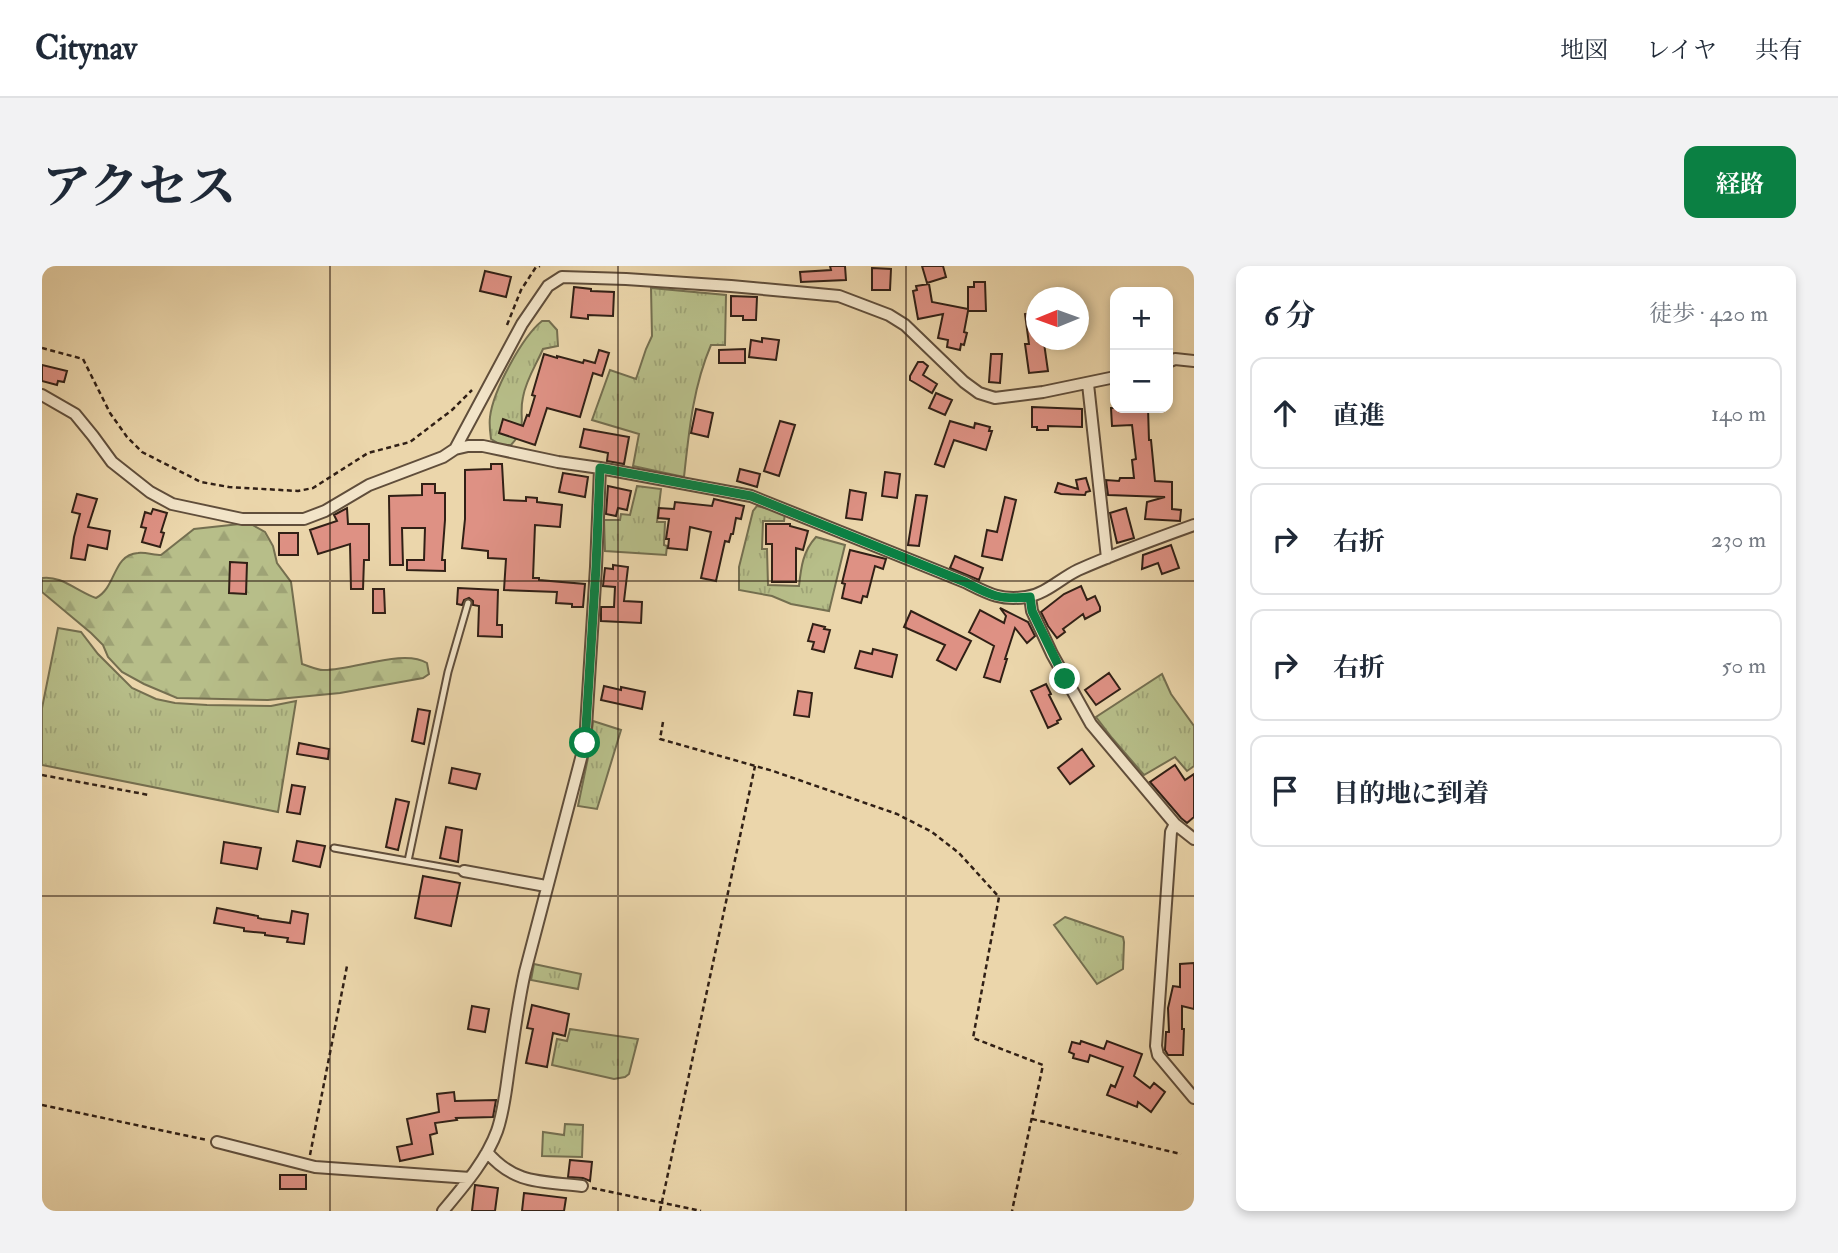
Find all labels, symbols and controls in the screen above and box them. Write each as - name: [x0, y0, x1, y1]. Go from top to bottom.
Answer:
- text: Citynav: [35, 28, 137, 69]
- text: 地図: [1560, 35, 1608, 66]
- text: レイヤ: [1646, 35, 1717, 66]
- text: 共有: [1755, 35, 1803, 66]
- button: 経路: [1684, 146, 1796, 218]
- text: アクセス: [42, 157, 237, 218]
- north arrow: [1026, 287, 1089, 350]
- map controls: [1110, 287, 1173, 413]
- button: +: [1110, 287, 1173, 350]
- text: 6 分: [1264, 297, 1315, 334]
- text: 徒歩 · 420 m: [1649, 299, 1768, 328]
- button: −: [1110, 350, 1173, 413]
- icon: ahead: [1266, 394, 1304, 432]
- text: 140 m: [1711, 399, 1766, 428]
- text: 直進: [1333, 400, 1385, 432]
- icon: right: [1266, 520, 1304, 558]
- text: 230 m: [1711, 525, 1766, 554]
- text: 右折: [1333, 526, 1385, 558]
- icon: right: [1266, 646, 1304, 684]
- text: 50 m: [1722, 651, 1766, 680]
- text: 右折: [1333, 652, 1385, 684]
- route end: [1049, 663, 1080, 694]
- route start: [569, 727, 600, 758]
- icon: arrive: [1266, 772, 1304, 810]
- text: 目的地に到着: [1333, 778, 1489, 810]

